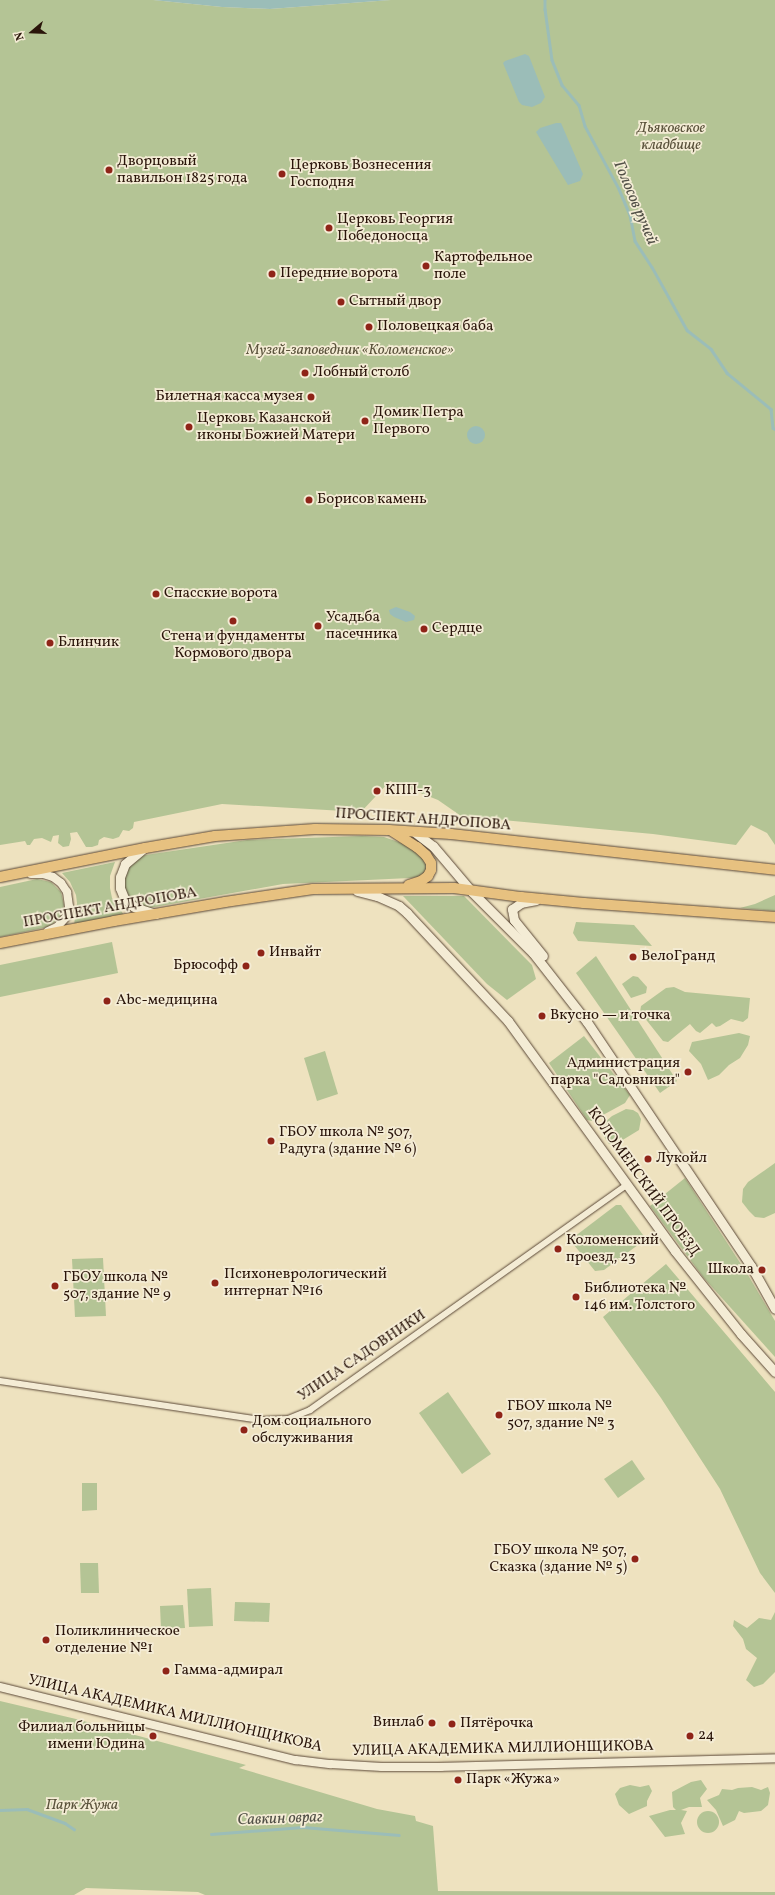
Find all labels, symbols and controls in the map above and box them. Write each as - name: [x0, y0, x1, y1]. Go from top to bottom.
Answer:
- north arrow: [12, 12, 52, 52]
- text: N: [12, 30, 29, 42]
- park label: Дьяковское кладбище: [637, 119, 705, 154]
- place label: Дворцовый павильон 1825 года: [117, 152, 248, 187]
- place label: Церковь Вознесения Господня: [290, 156, 431, 191]
- water label: Голосов ручей: [609, 158, 661, 248]
- marker: Дворцовый павильон 1825 года: [104, 165, 114, 175]
- marker: Церковь Вознесения Господня: [277, 169, 287, 179]
- place label: Церковь Георгия Победоносца: [337, 210, 453, 245]
- marker: Церковь Георгия Победоносца: [324, 223, 334, 233]
- place label: Картофельное поле: [434, 248, 533, 283]
- marker: Картофельное поле: [421, 261, 431, 271]
- place label: Передние ворота: [280, 265, 398, 283]
- marker: Передние ворота: [267, 269, 277, 279]
- place label: Сытный двор: [349, 293, 441, 311]
- marker: Сытный двор: [336, 297, 346, 307]
- place label: Половецкая баба: [377, 318, 493, 336]
- marker: Половецкая баба: [364, 322, 374, 332]
- park label: Музей-заповедник «Коломенское»: [246, 342, 454, 360]
- place label: Лобный столб: [313, 364, 409, 382]
- marker: Лобный столб: [300, 368, 310, 378]
- place label: Билетная касса музея: [156, 388, 303, 406]
- marker: Билетная касса музея: [306, 392, 316, 402]
- place label: Домик Петра Первого: [373, 403, 464, 438]
- place label: Церковь Казанской иконы Божией Матери: [197, 409, 355, 444]
- marker: Домик Петра Первого: [360, 416, 370, 426]
- marker: Церковь Казанской иконы Божией Матери: [184, 422, 194, 432]
- place label: Борисов камень: [317, 491, 427, 509]
- marker: Борисов камень: [304, 495, 314, 505]
- place label: Спасские ворота: [164, 585, 278, 603]
- marker: Спасские ворота: [151, 589, 161, 599]
- place label: Усадьба пасечника: [326, 608, 398, 643]
- marker: Стена и фундаменты Кормового двора: [228, 616, 238, 626]
- place label: Сердце: [432, 620, 482, 638]
- marker: Усадьба пасечника: [313, 621, 323, 631]
- marker: Сердце: [419, 624, 429, 634]
- place label: Стена и фундаменты Кормового двора: [161, 627, 305, 662]
- place label: Блинчик: [58, 634, 119, 652]
- marker: Блинчик: [45, 638, 55, 648]
- place label: КПП-3: [385, 782, 431, 800]
- marker: КПП-3: [372, 786, 382, 796]
- street label: ПРОСПЕКТ АНДРОПОВА: [334, 805, 512, 835]
- street label: ПРОСПЕКТ АНДРОПОВА: [22, 884, 198, 932]
- place label: Инвайт: [269, 944, 321, 962]
- marker: Инвайт: [256, 948, 266, 958]
- place label: ВелоГранд: [641, 948, 715, 966]
- marker: ВелоГранд: [628, 952, 638, 962]
- place label: Брюсофф: [173, 957, 238, 975]
- marker: Брюсофф: [241, 961, 251, 971]
- place label: Abc-медицина: [116, 992, 218, 1010]
- marker: Abc-медицина: [101, 995, 113, 1007]
- place label: Вкусно — и точка: [550, 1007, 672, 1025]
- marker: Вкусно — и точка: [537, 1011, 547, 1021]
- place label: Администрация парка "Садовники": [550, 1054, 680, 1089]
- marker: Администрация парка "Садовники": [683, 1067, 693, 1077]
- street label: КОЛОМЕНСКИЙ ПРОЕЗД: [583, 1104, 703, 1260]
- place label: ГБОУ школа № 507, Радуга (здание № 6): [279, 1123, 416, 1158]
- marker: ГБОУ школа № 507, Радуга (здание № 6): [266, 1136, 276, 1146]
- place label: Лукойл: [656, 1150, 707, 1168]
- marker: Лукойл: [643, 1154, 653, 1164]
- place label: Коломенский проезд, 23: [566, 1231, 659, 1266]
- marker: Коломенский проезд, 23: [553, 1244, 563, 1254]
- place label: Школа: [707, 1261, 754, 1279]
- place label: Психоневрологический интернат №16: [224, 1265, 387, 1300]
- marker: Школа: [757, 1265, 767, 1275]
- place label: ГБОУ школа № 507, здание № 9: [63, 1268, 171, 1303]
- marker: Психоневрологический интернат №16: [209, 1277, 221, 1289]
- place label: Библиотека № 146 им. Толстого: [584, 1279, 696, 1314]
- marker: ГБОУ школа № 507, здание № 9: [50, 1281, 60, 1291]
- marker: Библиотека № 146 им. Толстого: [571, 1292, 581, 1302]
- street label: УЛИЦА САДОВНИКИ: [295, 1307, 429, 1405]
- place label: ГБОУ школа № 507, здание № 3: [507, 1397, 615, 1432]
- marker: ГБОУ школа № 507, здание № 3: [494, 1410, 504, 1420]
- place label: Дом социального обслуживания: [252, 1412, 371, 1447]
- marker: Дом социального обслуживания: [239, 1425, 249, 1435]
- place label: ГБОУ школа № 507, Сказка (здание № 5): [489, 1541, 627, 1576]
- marker: ГБОУ школа № 507, Сказка (здание № 5): [630, 1554, 640, 1564]
- place label: Поликлиническое отделение №1: [55, 1622, 180, 1657]
- marker: Поликлиническое отделение №1: [40, 1634, 52, 1646]
- place label: Гамма-адмирал: [174, 1662, 283, 1680]
- marker: Гамма-адмирал: [161, 1666, 171, 1676]
- street label: УЛИЦА АКАДЕМИКА МИЛЛИОНЩИКОВА: [26, 1671, 324, 1757]
- place label: Винлаб: [373, 1714, 424, 1732]
- place label: Пятёрочка: [460, 1715, 534, 1733]
- place label: Филиал больницы имени Юдина: [18, 1718, 145, 1753]
- marker: Винлаб: [427, 1718, 437, 1728]
- marker: Пятёрочка: [447, 1719, 457, 1729]
- place label: 24: [698, 1727, 715, 1745]
- marker: Филиал больницы имени Юдина: [148, 1731, 158, 1741]
- marker: 24: [685, 1731, 695, 1741]
- street label: УЛИЦА АКАДЕМИКА МИЛЛИОНЩИКОВА: [352, 1737, 654, 1761]
- place label: Парк «Жужа»: [466, 1771, 560, 1789]
- marker: Парк «Жужа»: [453, 1775, 463, 1785]
- park label: Парк Жужа: [46, 1797, 118, 1815]
- water label: Савкин овраг: [237, 1808, 323, 1830]

